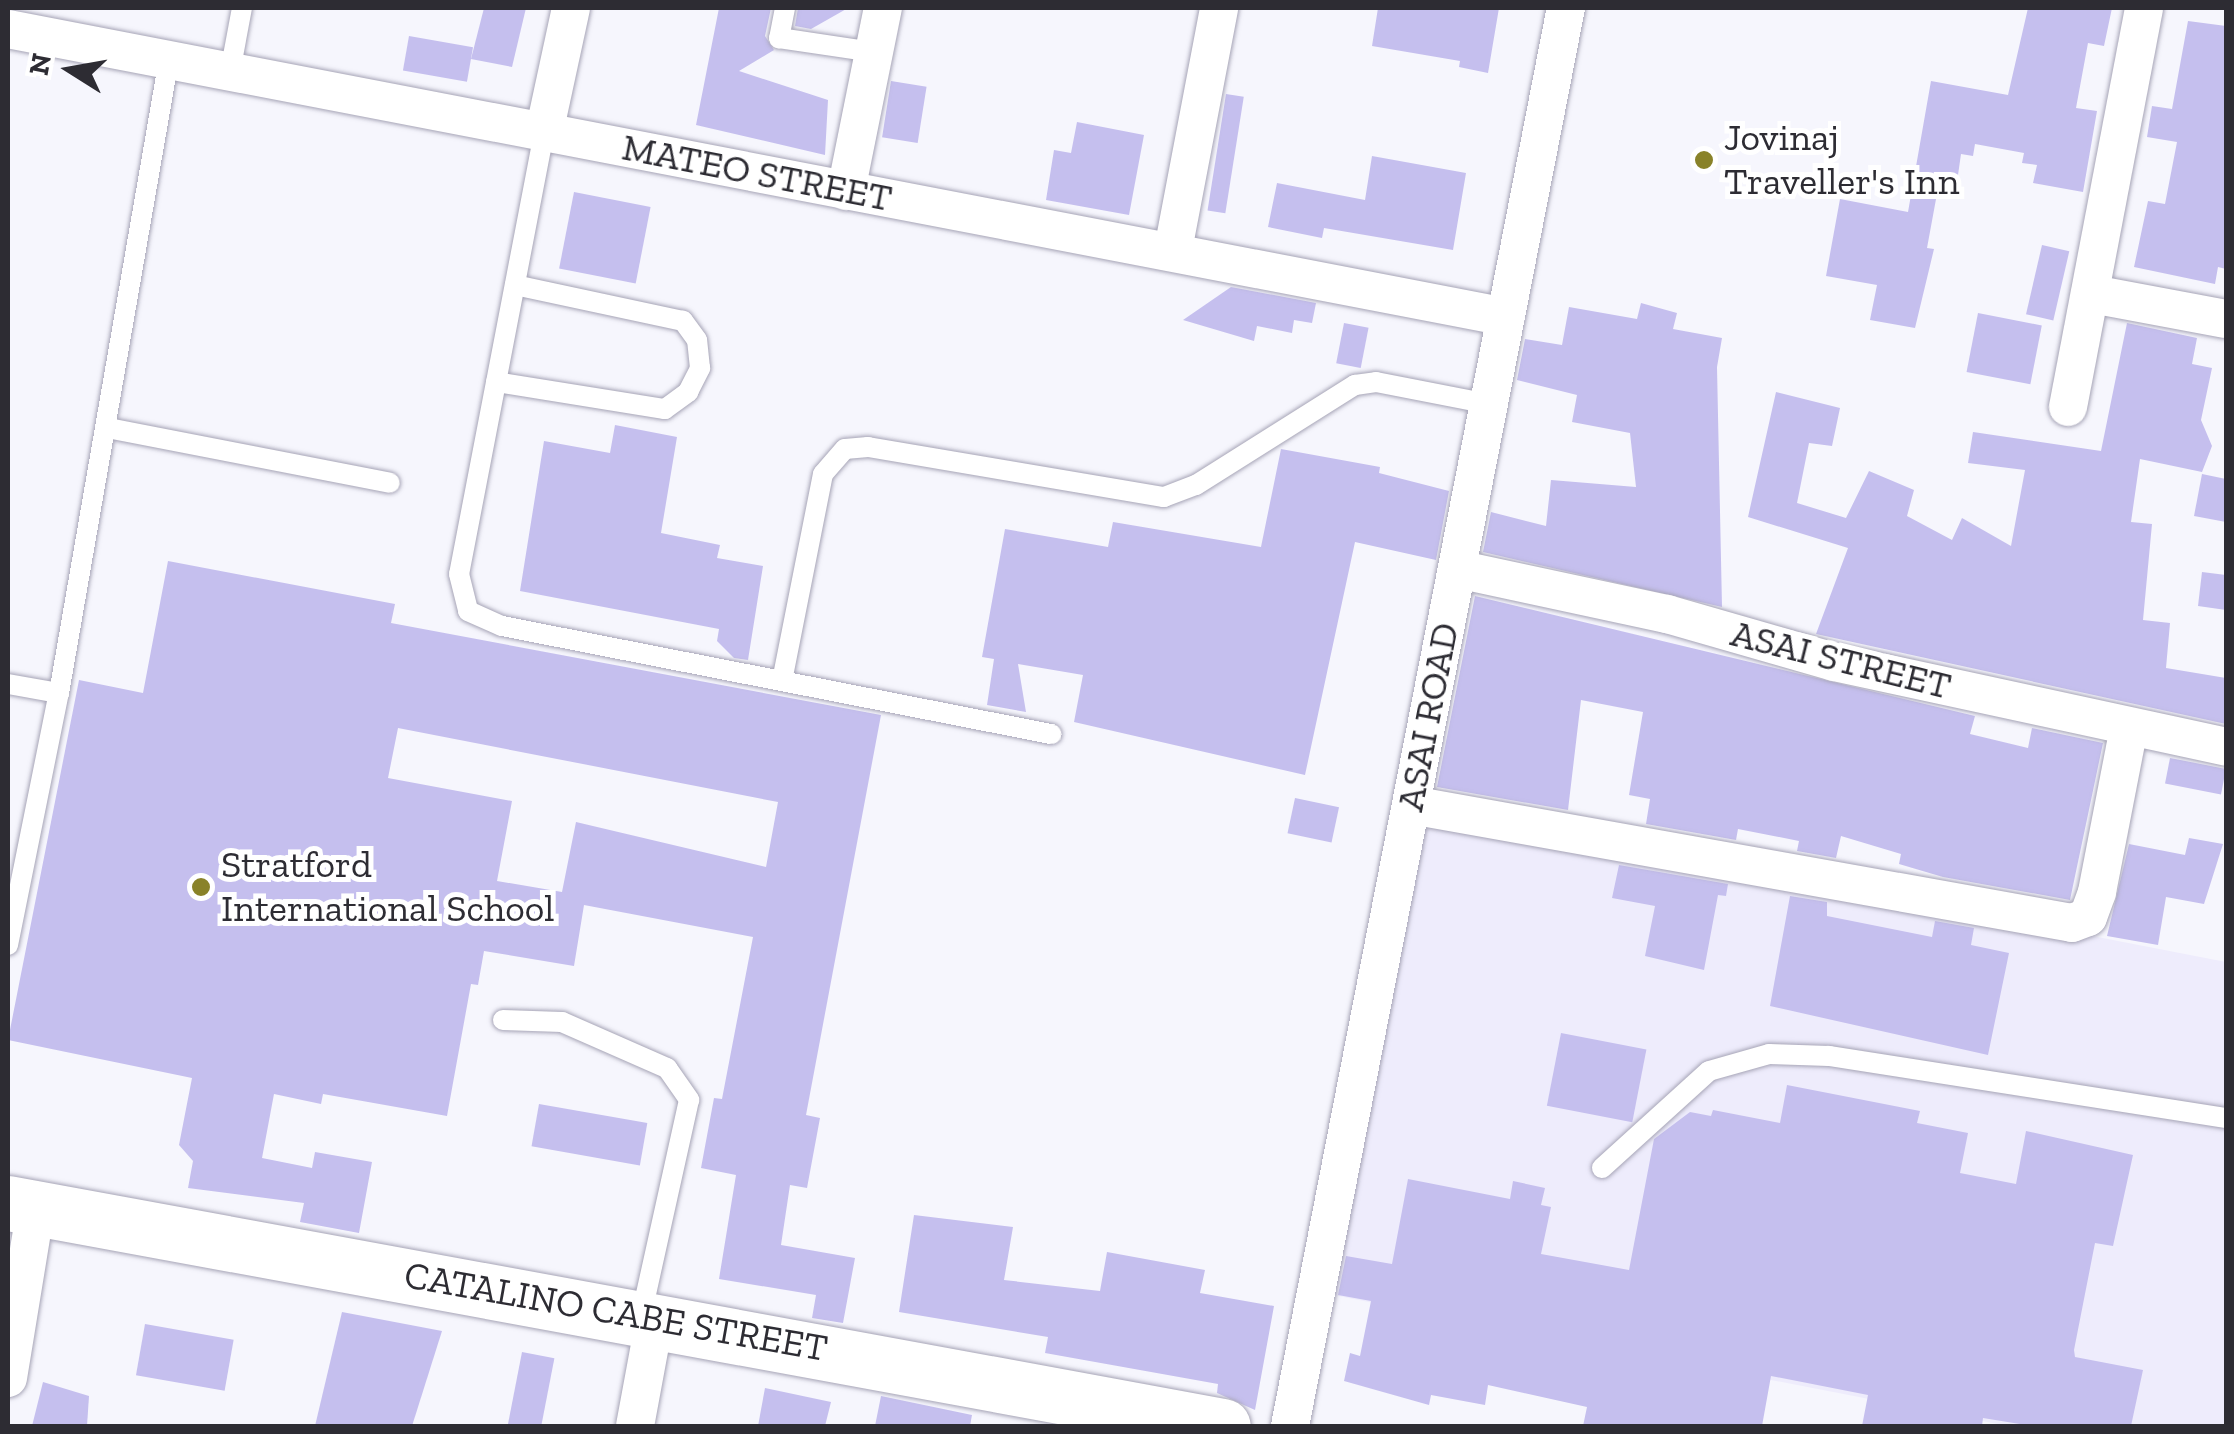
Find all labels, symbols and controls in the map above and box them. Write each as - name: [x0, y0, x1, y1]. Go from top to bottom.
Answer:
- north arrow: [20, 20, 120, 120]
- text: N: [22, 51, 58, 78]
- place label: Jovinaj Traveller's Inn: [1724, 115, 1959, 204]
- street label: MATEO STREET: [618, 125, 896, 221]
- marker: Jovinaj Traveller's Inn: [1693, 149, 1715, 171]
- street label: ASAI STREET: [1726, 611, 1956, 709]
- street label: ASAI ROAD: [1387, 619, 1469, 815]
- place label: Stratford International School: [221, 842, 554, 932]
- marker: Stratford International School: [190, 876, 212, 898]
- street label: CATALINO CABE STREET: [401, 1252, 831, 1372]

